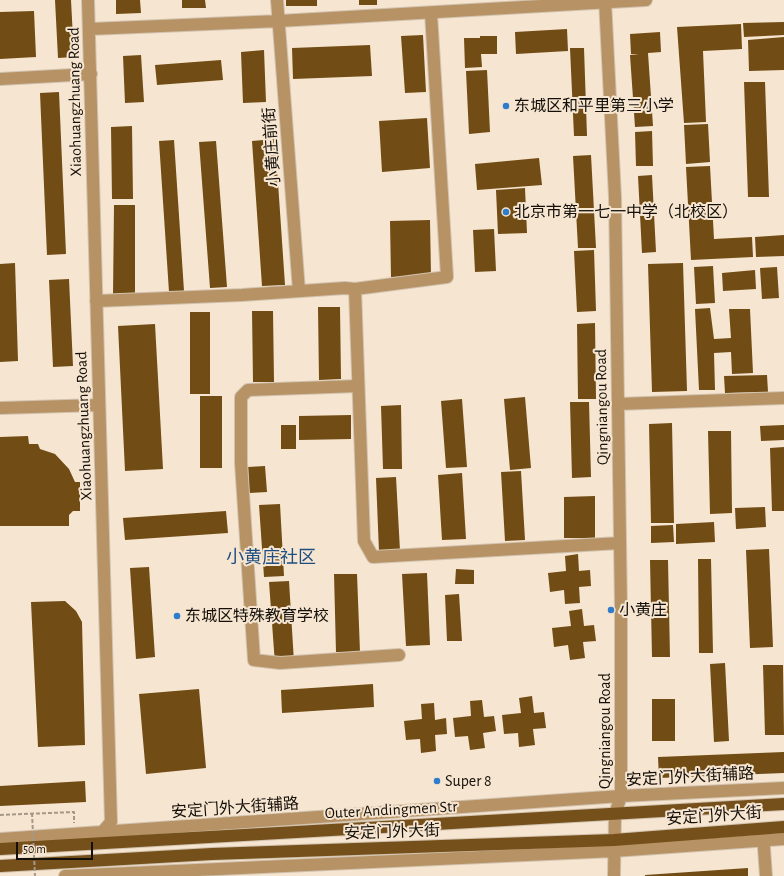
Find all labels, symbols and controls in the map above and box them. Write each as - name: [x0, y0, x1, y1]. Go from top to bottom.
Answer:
- street label: Xiaohuangzhuang Road: [64, 27, 86, 177]
- place label: 东城区和平里第三小学: [514, 96, 674, 116]
- marker: 东城区和平里第三小学: [501, 101, 511, 111]
- street label: 小黄庄前街: [260, 106, 284, 188]
- place label: 北京市第一七一中学（北校区）: [514, 202, 738, 222]
- marker: 北京市第一七一中学（北校区）: [501, 207, 511, 217]
- street label: Qingniangou Road: [591, 349, 613, 465]
- street label: Xiaohuangzhuang Road: [72, 351, 96, 501]
- district label: 小黄庄社区: [226, 547, 316, 569]
- place label: 小黄庄: [619, 600, 667, 620]
- marker: 小黄庄: [606, 605, 616, 615]
- place label: 东城区特殊教育学校: [185, 606, 329, 626]
- marker: 东城区特殊教育学校: [172, 611, 182, 621]
- street label: Qingniangou Road: [595, 673, 615, 789]
- street label: 安定门外大街辅路: [626, 764, 754, 790]
- place label: Super 8: [445, 771, 492, 791]
- marker: Super 8: [432, 776, 442, 786]
- street label: 安定门外大街辅路: [170, 794, 300, 822]
- street label: Outer Andingmen Str: [324, 797, 458, 823]
- street label: 安定门外大街: [665, 803, 763, 829]
- street label: 安定门外大街: [344, 821, 440, 843]
- scale bar: [18, 834, 95, 860]
- text: 50 m: [23, 843, 46, 855]

